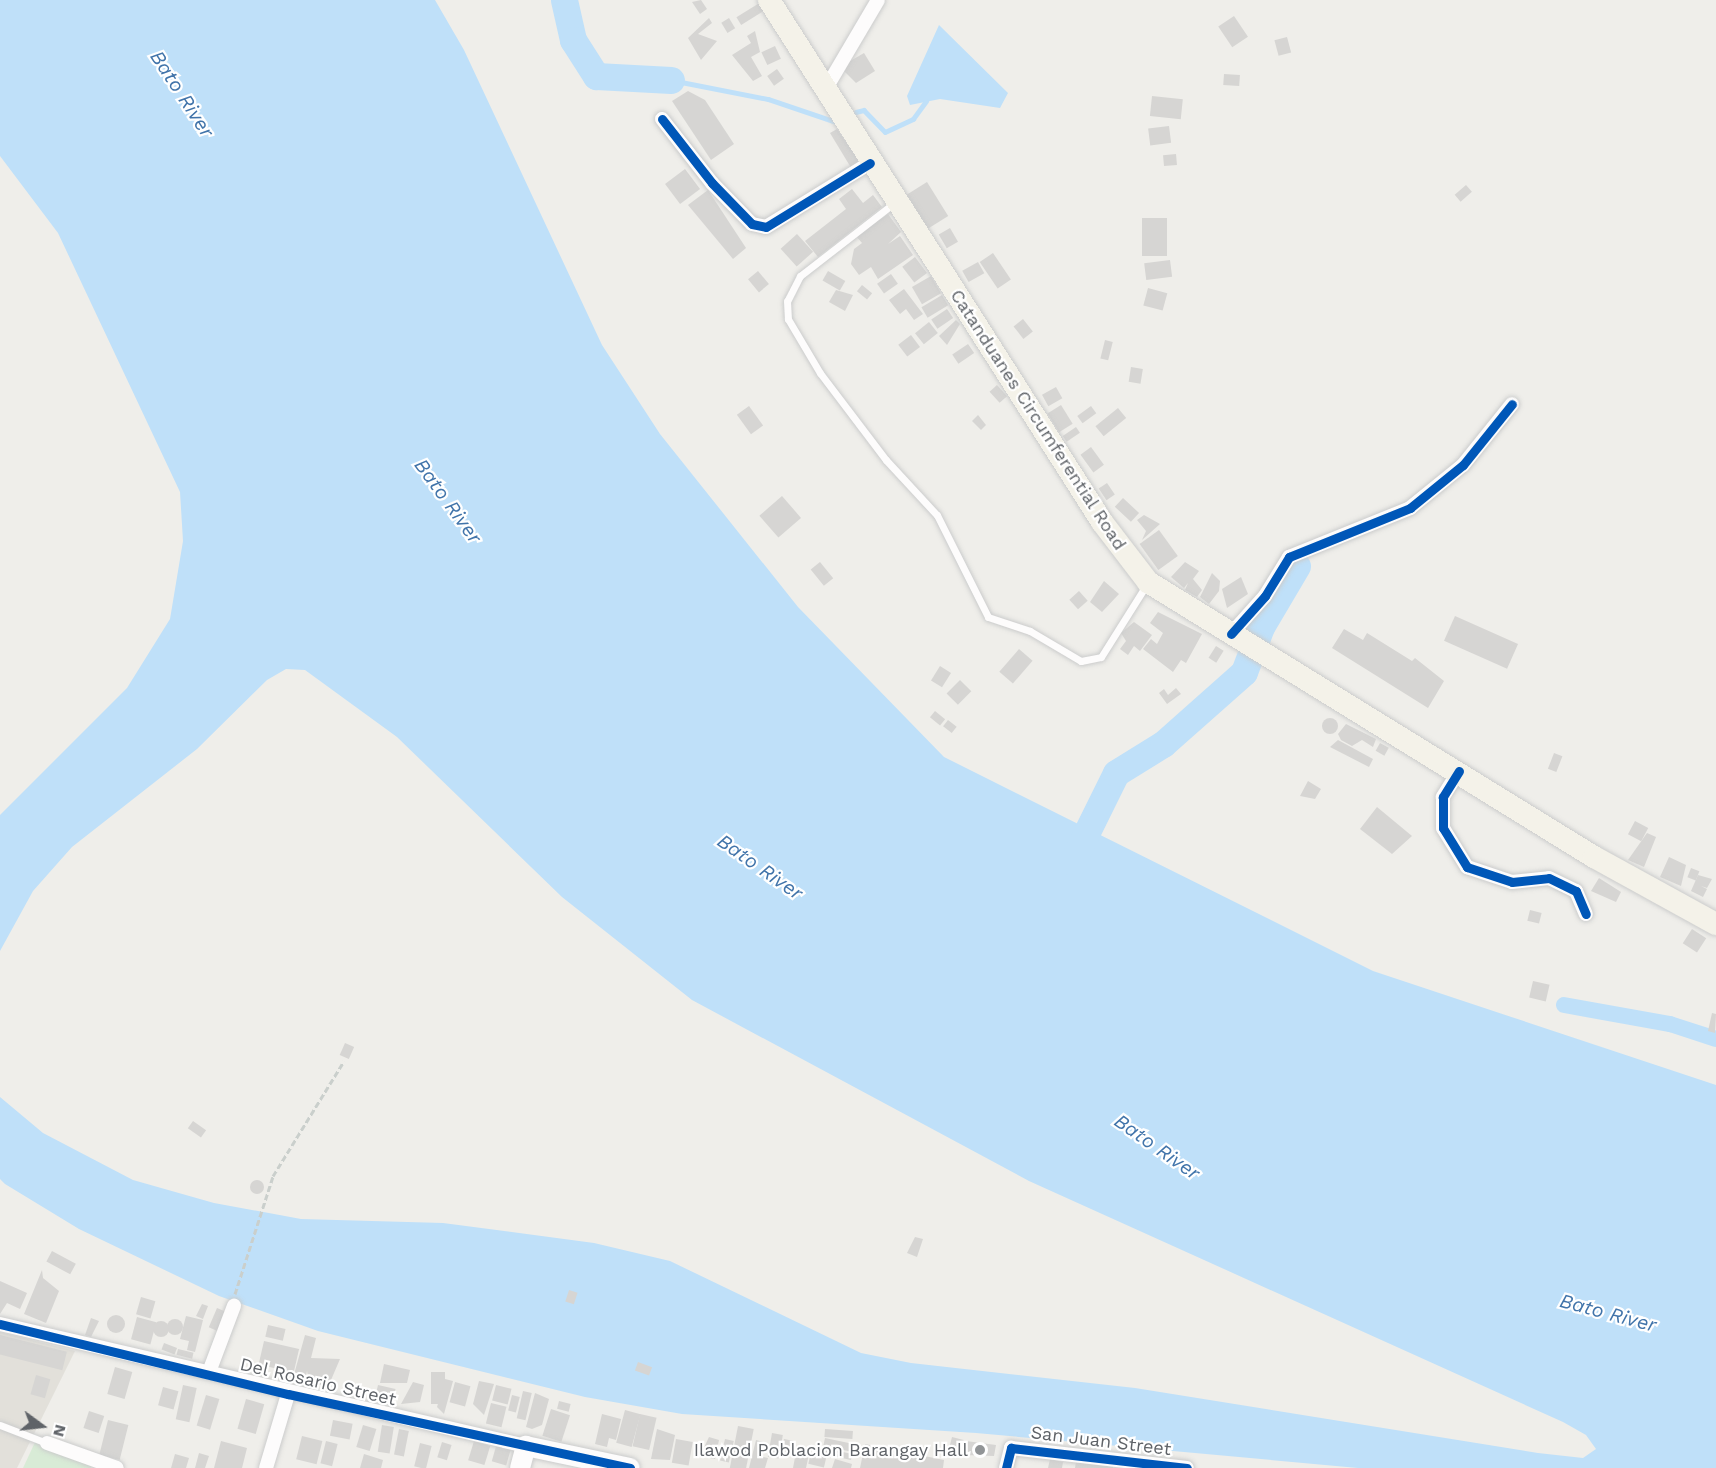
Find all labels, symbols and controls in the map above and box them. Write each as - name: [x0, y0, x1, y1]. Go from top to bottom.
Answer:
- water label: Bato River: [145, 46, 219, 142]
- street label: Catanduanes Circumferential Road: [945, 285, 1131, 555]
- water label: Bato River: [409, 454, 487, 548]
- water label: Bato River: [713, 829, 807, 905]
- water label: Bato River: [1110, 1109, 1204, 1185]
- water label: Bato River: [1557, 1289, 1659, 1337]
- street label: Del Rosario Street: [237, 1353, 399, 1411]
- north arrow: [12, 1396, 72, 1456]
- street label: San Juan Street: [1029, 1422, 1173, 1460]
- text: N: [49, 1423, 71, 1439]
- place label: Ilawod Poblacion Barangay Hall: [693, 1439, 968, 1461]
- marker: Ilawod Poblacion Barangay Hall: [973, 1443, 987, 1457]

